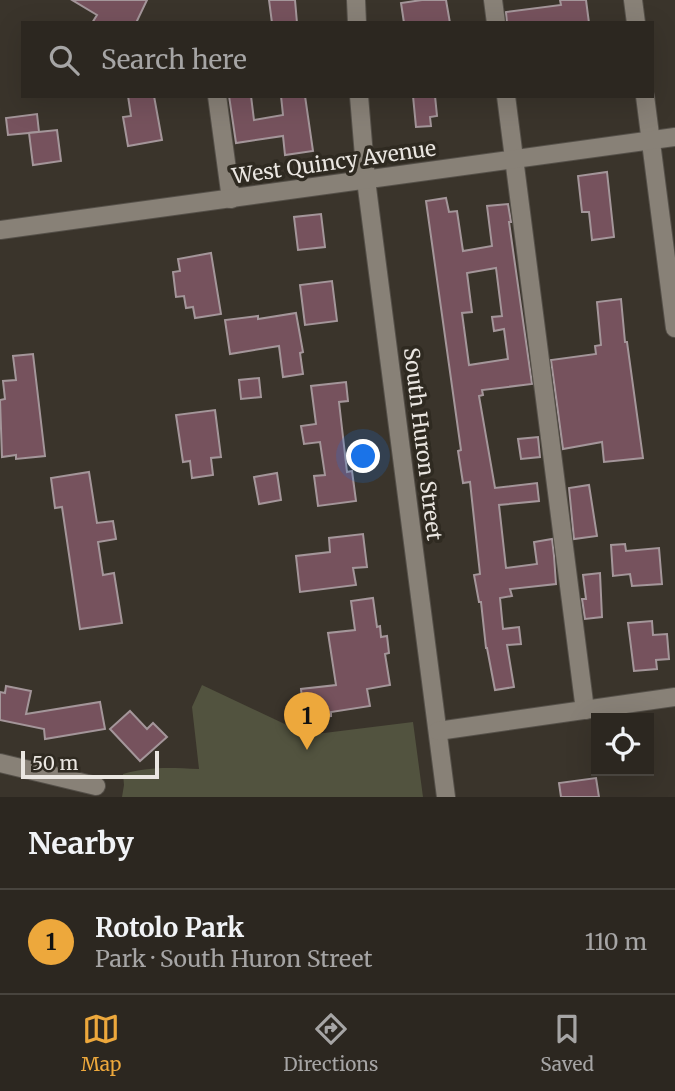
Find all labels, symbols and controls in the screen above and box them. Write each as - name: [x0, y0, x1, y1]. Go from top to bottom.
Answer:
- search box: [21, 21, 654, 98]
- icon: search: [45, 41, 83, 79]
- text: Search here: [101, 43, 247, 76]
- street label: West Quincy Avenue: [229, 134, 438, 190]
- street label: South Huron Street: [398, 346, 448, 542]
- your location: [346, 439, 380, 473]
- pin: 1: [284, 692, 330, 750]
- map controls: [591, 713, 654, 776]
- button: locate: [591, 713, 654, 776]
- scale bar: [21, 748, 159, 780]
- text: 50 m: [32, 751, 78, 775]
- text: Nearby: [28, 824, 134, 862]
- text: Rotolo Park: [95, 911, 244, 944]
- text: 1: [46, 927, 56, 956]
- text: 110 m: [585, 927, 647, 956]
- text: Park · South Huron Street: [95, 944, 372, 973]
- tab: Map: [81, 1010, 121, 1076]
- tab: Directions: [283, 1010, 378, 1076]
- tab: Saved: [540, 1010, 594, 1076]

